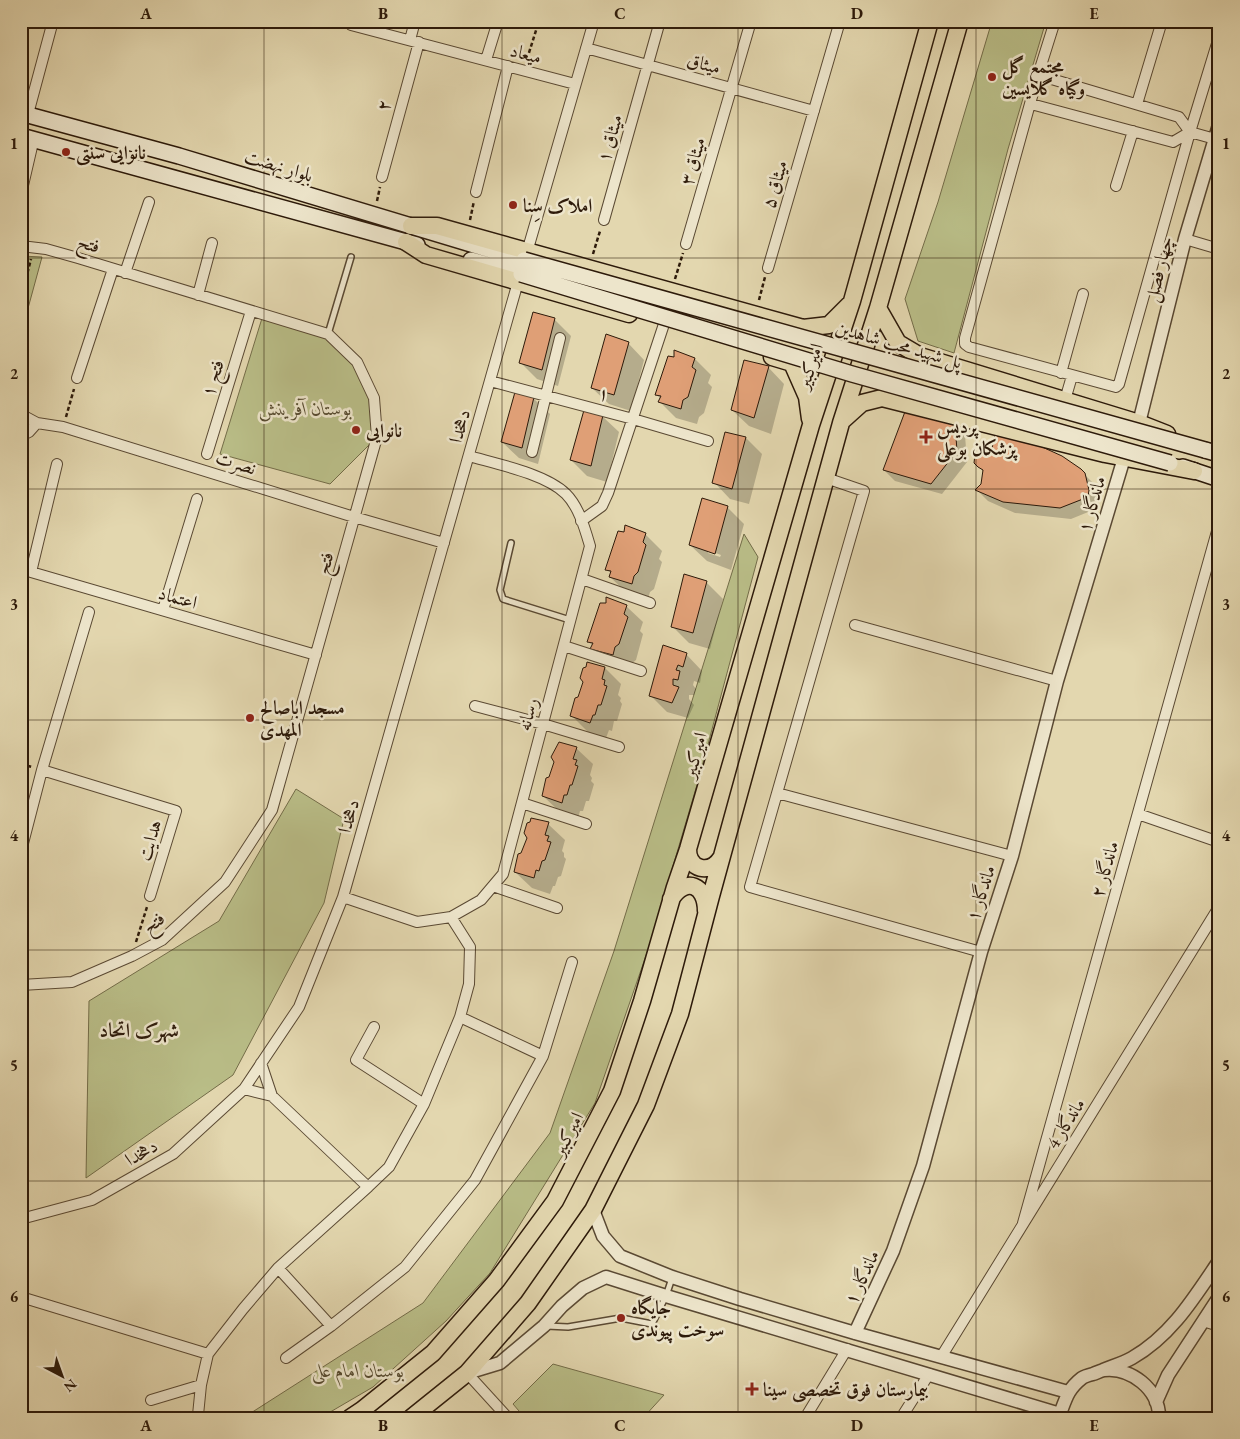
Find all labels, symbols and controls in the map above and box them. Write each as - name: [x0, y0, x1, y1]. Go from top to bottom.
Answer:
- text: A: [139, 3, 152, 24]
- text: B: [378, 3, 388, 24]
- text: C: [614, 3, 626, 24]
- text: D: [851, 3, 863, 24]
- text: E: [1089, 3, 1099, 24]
- street label: میعاد: [507, 37, 545, 70]
- street label: میثاق: [684, 47, 724, 80]
- place label: مجتمع گل وگیاه گلایسین: [1002, 54, 1085, 101]
- marker: مجتمع گل وگیاه گلایسین: [986, 71, 998, 83]
- street label: ۲: [370, 97, 397, 114]
- street label: میثاق ۱: [591, 111, 628, 165]
- text: 1: [10, 133, 18, 154]
- text: 1: [1222, 133, 1230, 154]
- street label: میثاق ۳: [674, 134, 711, 188]
- place label: نانوایی سنتی: [76, 140, 146, 166]
- street label: بلوار نهضت: [241, 143, 316, 188]
- marker: نانوایی سنتی: [60, 146, 72, 158]
- street label: میثاق ۵: [756, 157, 793, 211]
- place label: املاک سِنا: [523, 193, 592, 222]
- marker: املاک سِنا: [507, 199, 519, 211]
- street label: فتح: [73, 228, 103, 263]
- street label: چهار فصل: [1138, 234, 1180, 305]
- street label: پل شهید محب شاهدین: [832, 314, 966, 376]
- street label: امیرکبیر: [789, 340, 829, 394]
- street label: فتح ۱: [195, 357, 235, 401]
- text: 2: [10, 363, 19, 384]
- text: 2: [1222, 363, 1231, 384]
- street label: ۱: [595, 380, 612, 407]
- park label: بوستان آفرینش: [258, 396, 352, 422]
- street label: دهخدا: [443, 406, 476, 446]
- place label: پردیس پزشکان بوعلی: [936, 414, 1018, 464]
- place label: نانوایی: [365, 418, 403, 443]
- marker: نانوایی: [350, 424, 362, 436]
- marker: پردیس پزشکان بوعلی: [919, 430, 933, 444]
- street label: نصرت: [212, 444, 259, 480]
- street label: ماندگار ۱: [1072, 473, 1111, 535]
- street label: فتح: [309, 549, 344, 579]
- street label: اعتماد: [155, 580, 200, 615]
- text: 3: [10, 594, 18, 615]
- text: 3: [1222, 594, 1230, 615]
- place label: مسجد اباصالح المهدی: [260, 695, 345, 742]
- street label: رسانه: [511, 695, 544, 734]
- marker: مسجد اباصالح المهدی: [244, 712, 256, 724]
- street label: امیرکبیر: [675, 729, 713, 783]
- street label: دهخدا: [332, 796, 365, 836]
- street label: هدایت: [131, 816, 168, 864]
- text: 4: [10, 825, 19, 846]
- text: 4: [1222, 825, 1231, 846]
- street label: ماندگار ۲: [1085, 838, 1124, 900]
- street label: ماندگار ۱: [960, 862, 1001, 924]
- street label: فتح: [137, 906, 173, 943]
- district label: شهرک اتحاد: [99, 1017, 179, 1043]
- text: 5: [10, 1055, 18, 1076]
- text: 5: [1222, 1055, 1230, 1076]
- street label: ماندگار 4: [1040, 1093, 1091, 1153]
- street label: امیرکبیر: [545, 1108, 589, 1163]
- street label: دهخدا: [120, 1133, 162, 1172]
- street label: ماندگار ۱: [838, 1246, 885, 1309]
- text: 6: [10, 1286, 19, 1307]
- text: 6: [1222, 1286, 1231, 1307]
- place label: جایگاه سوخت پیوندی: [631, 1295, 724, 1344]
- marker: جایگاه سوخت پیوندی: [615, 1312, 627, 1324]
- north arrow: [38, 1352, 88, 1402]
- park label: بوستان امام علی: [312, 1358, 405, 1387]
- text: N: [60, 1375, 81, 1397]
- place label: بیمارستان فوق تخصصی سینا: [763, 1377, 929, 1403]
- marker: بیمارستان فوق تخصصی سینا: [745, 1382, 759, 1396]
- text: A: [139, 1415, 152, 1436]
- text: B: [378, 1415, 388, 1436]
- text: C: [614, 1415, 626, 1436]
- text: D: [851, 1415, 863, 1436]
- text: E: [1089, 1415, 1099, 1436]

